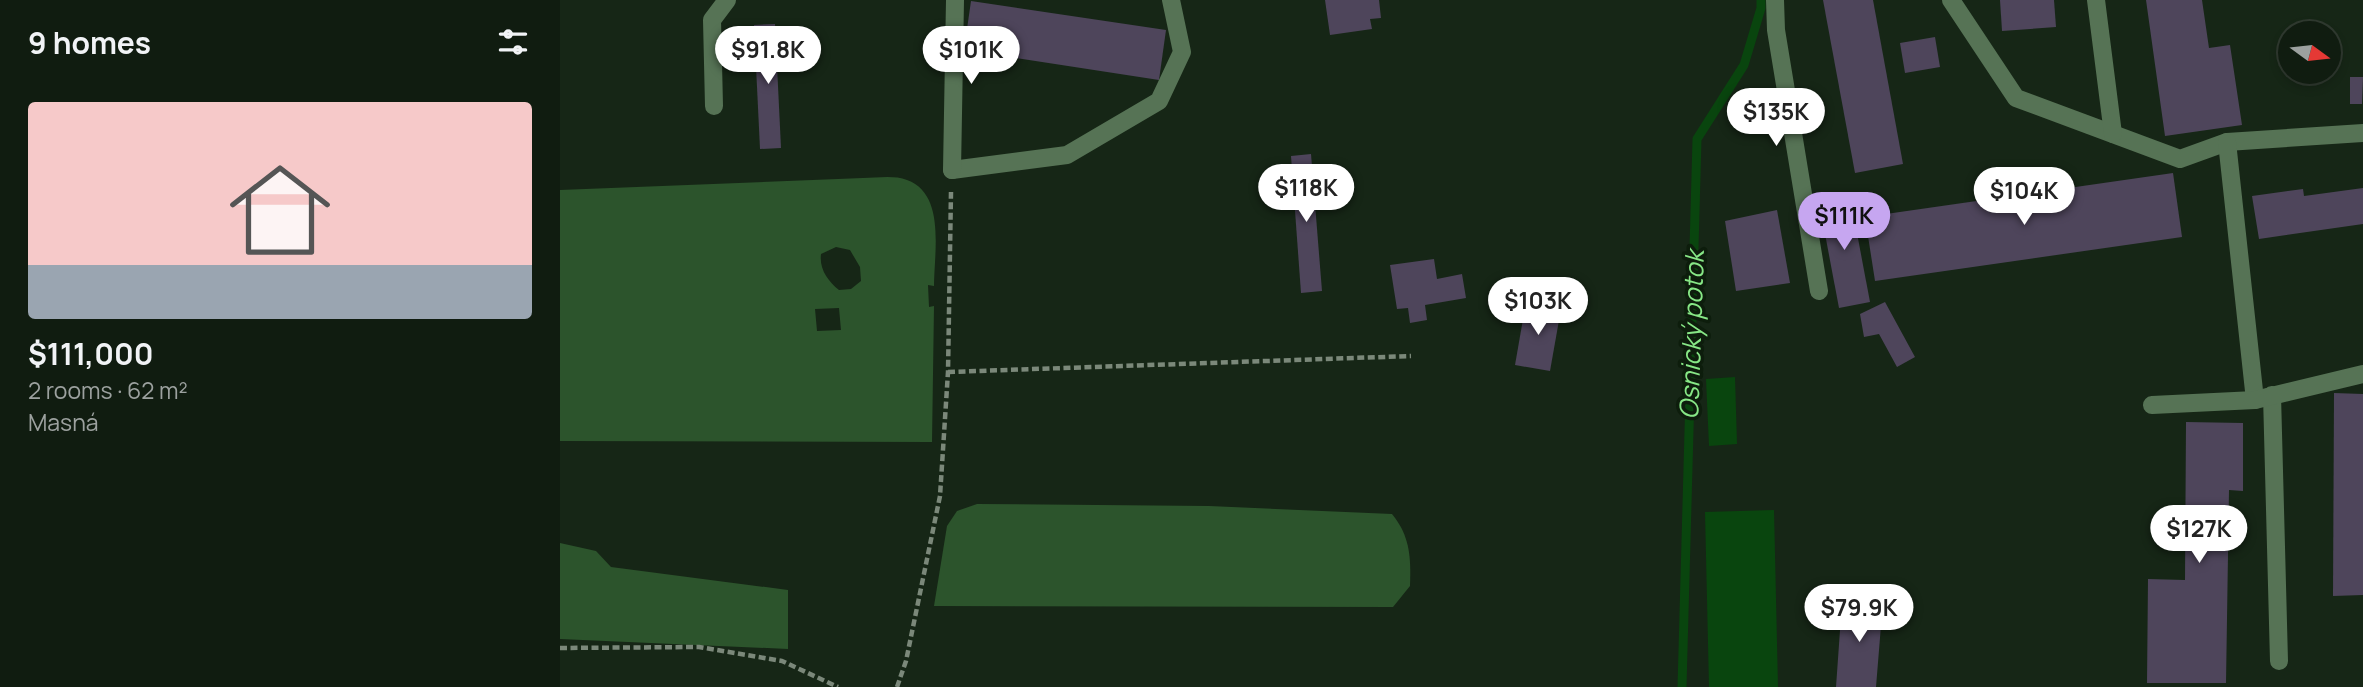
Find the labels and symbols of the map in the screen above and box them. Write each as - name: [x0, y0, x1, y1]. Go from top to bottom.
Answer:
- north arrow: [2278, 21, 2342, 84]
- pin: $91.8K: [711, 27, 825, 86]
- pin: $101K: [922, 27, 1020, 86]
- pin: $135K: [1727, 88, 1825, 148]
- pin: $118K: [1257, 164, 1355, 224]
- pin: $104K: [1975, 168, 2073, 227]
- pin: $111K: [1795, 192, 1893, 252]
- water label: Osnický potok: [1670, 246, 1712, 420]
- pin: $103K: [1489, 278, 1587, 337]
- pin: $127K: [2150, 505, 2248, 565]
- pin: $79.9K: [1802, 584, 1916, 644]

